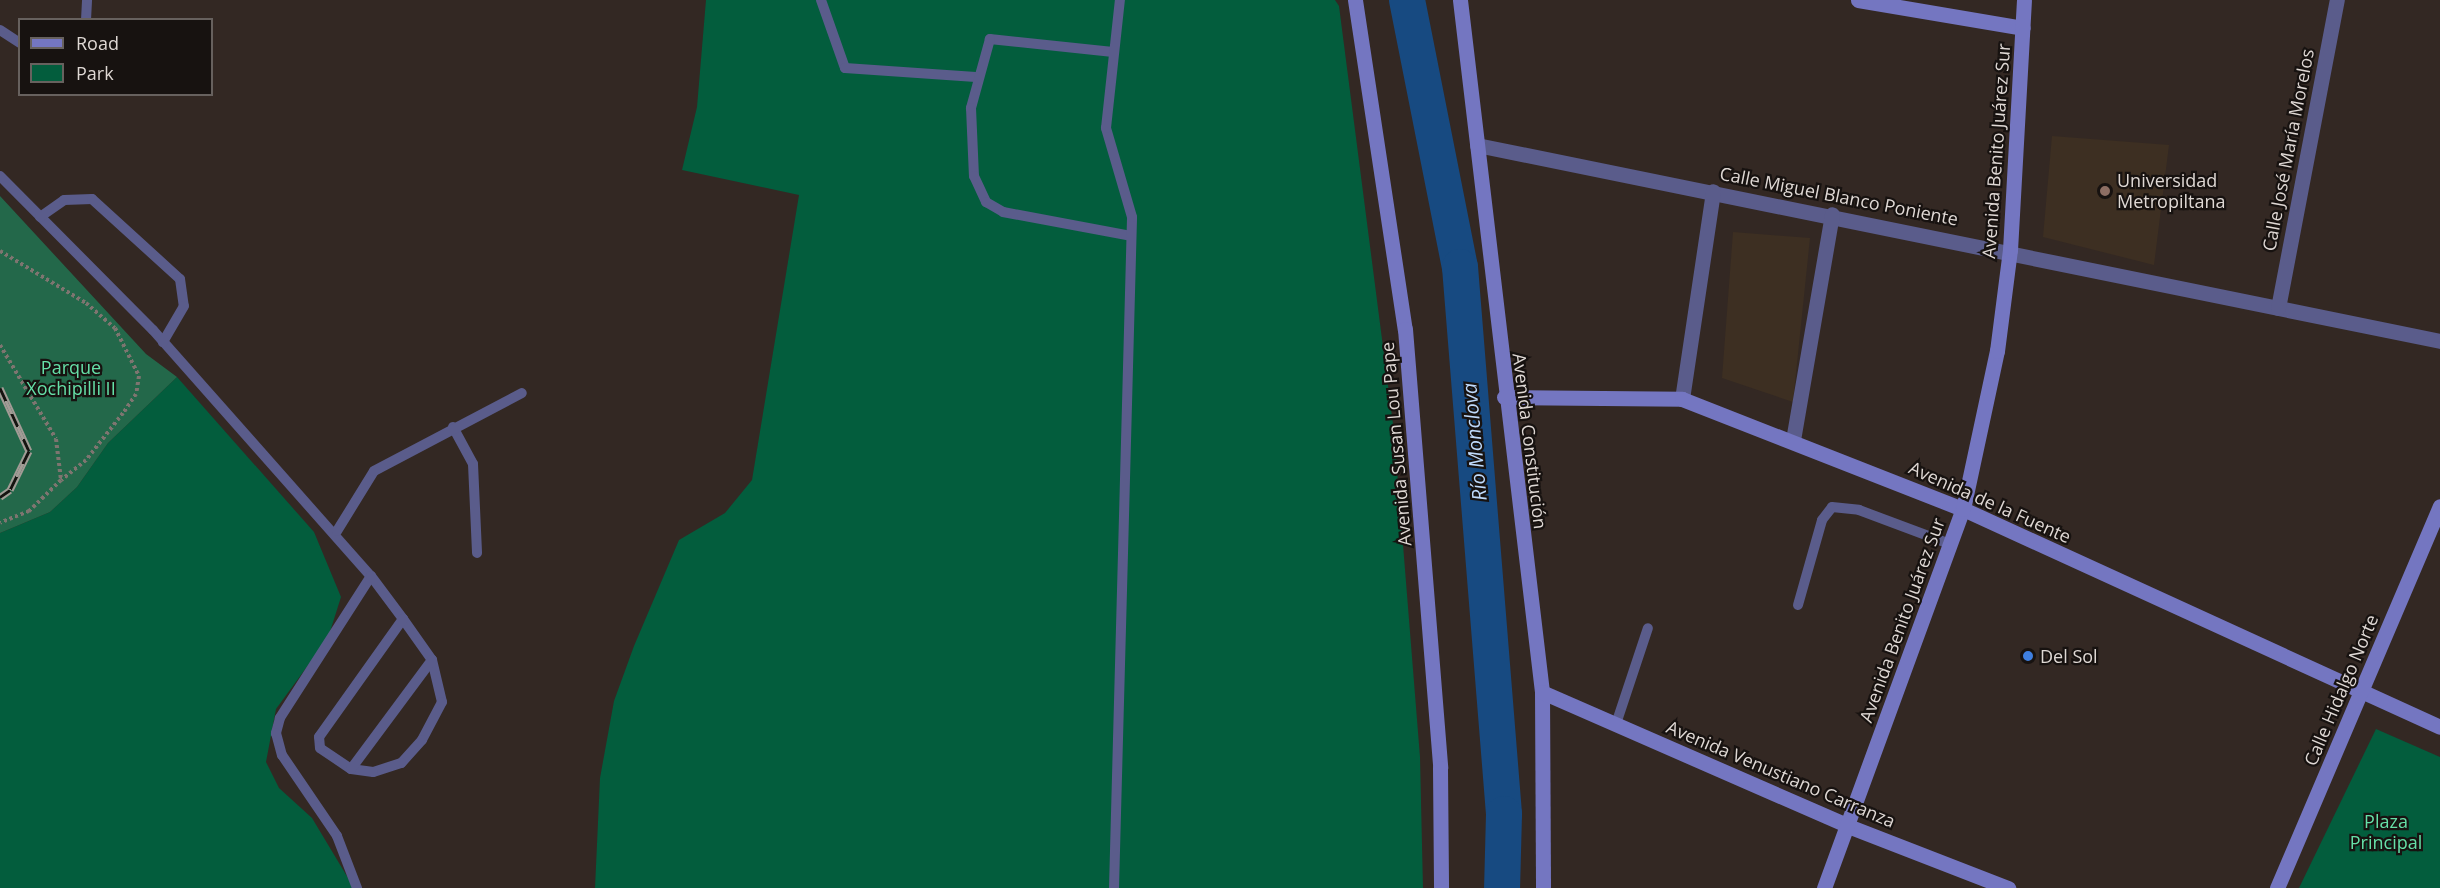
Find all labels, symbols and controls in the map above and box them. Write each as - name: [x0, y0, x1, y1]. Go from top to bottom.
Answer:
- legend: [18, 18, 213, 96]
- text: Road: [76, 31, 119, 55]
- street label: Avenida Benito Juárez Sur: [1978, 43, 2014, 259]
- street label: Calle José María Morelos: [2258, 47, 2318, 253]
- text: Park: [76, 61, 114, 85]
- street label: Calle Miguel Blanco Poniente: [1718, 162, 1960, 230]
- place label: Universidad Metropiltana: [2117, 170, 2225, 213]
- marker: Universidad Metropiltana: [2098, 184, 2112, 198]
- street label: Avenida Susan Lou Pape: [1376, 341, 1416, 547]
- street label: Avenida Constitución: [1508, 352, 1552, 530]
- park label: Parque Xochipilli II: [26, 357, 116, 400]
- water label: Río Monclova: [1457, 382, 1491, 502]
- street label: Avenida de la Fuente: [1906, 457, 2074, 547]
- street label: Avenida Benito Juárez Sur: [1855, 515, 1949, 725]
- street label: Calle Hidalgo Norte: [2299, 611, 2383, 769]
- place label: Del Sol: [2040, 645, 2098, 667]
- marker: Del Sol: [2021, 649, 2035, 663]
- street label: Avenida Venustiano Carranza: [1663, 716, 1899, 832]
- park label: Plaza Principal: [2350, 811, 2422, 854]

